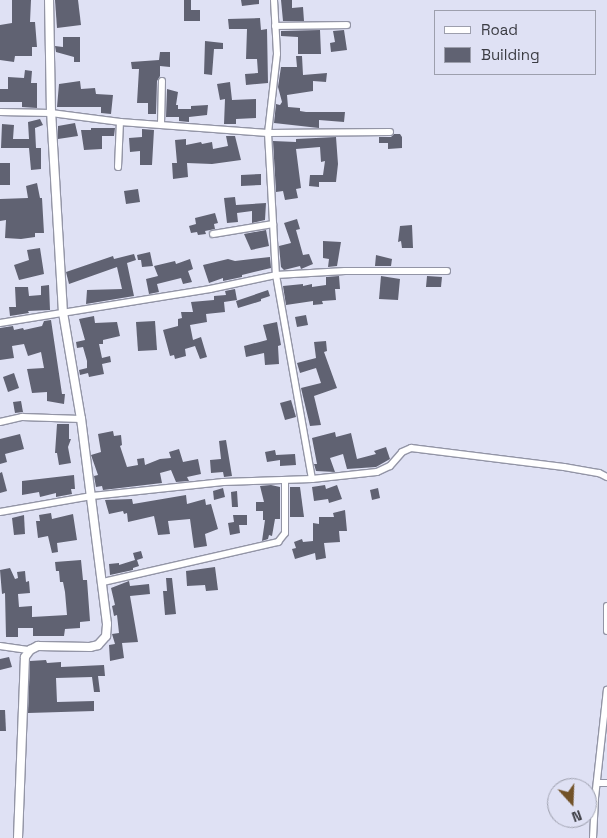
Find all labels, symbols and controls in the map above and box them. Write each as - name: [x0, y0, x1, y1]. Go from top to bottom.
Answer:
- legend: [434, 10, 597, 75]
- text: Road: [481, 20, 518, 39]
- text: Building: [481, 45, 540, 64]
- north arrow: [547, 778, 597, 828]
- text: N: [569, 806, 584, 826]

